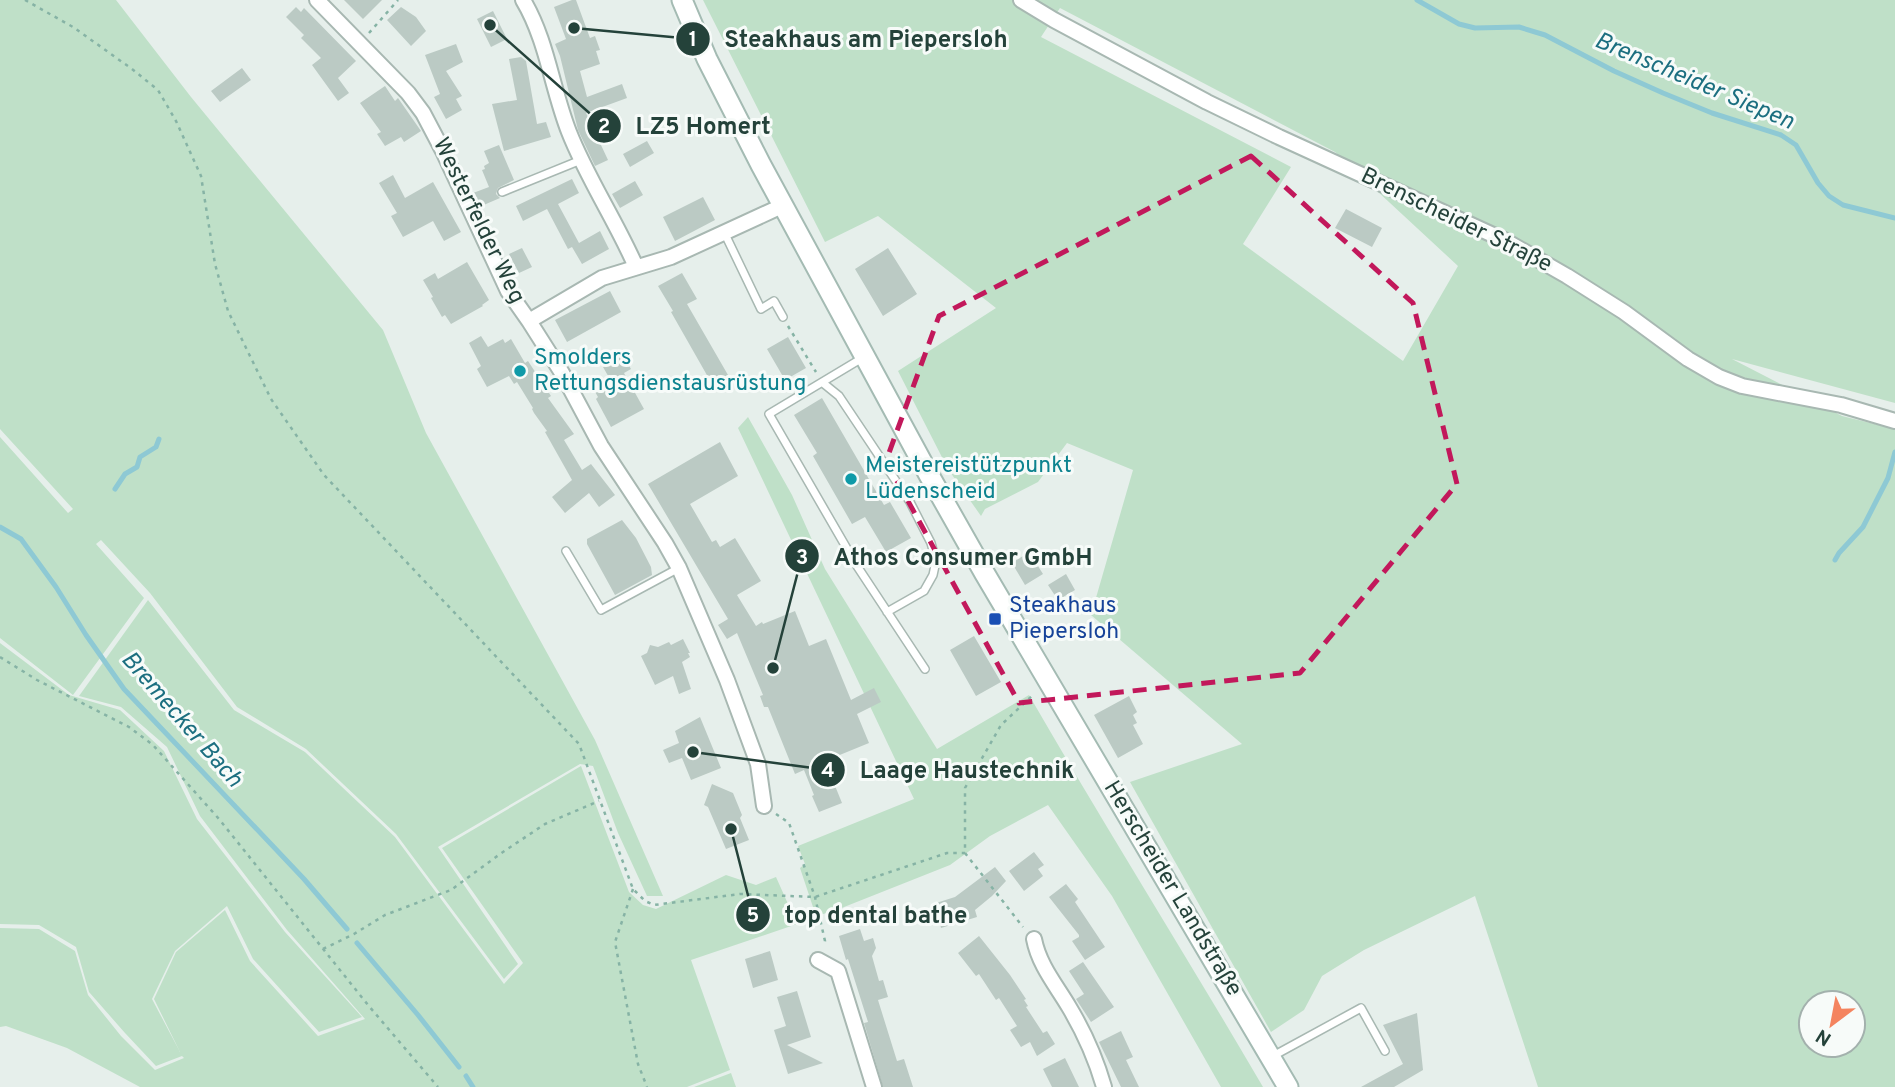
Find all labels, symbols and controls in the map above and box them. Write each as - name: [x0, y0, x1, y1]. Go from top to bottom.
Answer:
- callout: Steakhaus am Piepersloh: [676, 16, 1022, 61]
- text: Steakhaus am Piepersloh: [724, 26, 1008, 56]
- water label: Brenscheider Siepen: [1590, 26, 1798, 138]
- text: 1: [689, 27, 697, 54]
- callout: LZ5 Homert: [587, 104, 785, 149]
- text: LZ5 Homert: [635, 113, 771, 143]
- text: 2: [598, 114, 610, 141]
- street label: Westerfelder Weg: [425, 133, 531, 309]
- street label: Brenscheider Straße: [1356, 162, 1556, 280]
- place label: Smolders Rettungsdienstausrüstung: [534, 344, 806, 399]
- marker: Smolders Rettungsdienstausrüstung: [512, 363, 528, 379]
- place label: Meistereistützpunkt Lüdenscheid: [865, 452, 1072, 507]
- marker: Meistereistützpunkt Lüdenscheid: [843, 471, 859, 487]
- callout: Athos Consumer GmbH: [785, 534, 1107, 579]
- text: Athos Consumer GmbH: [833, 544, 1093, 574]
- text: 3: [796, 545, 808, 572]
- place label: Steakhaus Piepersloh: [1009, 592, 1119, 647]
- marker: Steakhaus Piepersloh: [987, 611, 1003, 627]
- water label: Bremecker Bach: [114, 646, 248, 794]
- callout: Laage Haustechnik: [811, 748, 1088, 793]
- text: Laage Haustechnik: [860, 757, 1074, 787]
- text: 4: [821, 758, 835, 785]
- street label: Herscheider Landstraße: [1096, 776, 1248, 1002]
- callout: top dental bathe: [736, 892, 982, 937]
- text: top dental bathe: [785, 902, 967, 932]
- text: 5: [747, 903, 759, 930]
- north arrow: [1797, 989, 1867, 1059]
- text: N: [1812, 1023, 1836, 1051]

